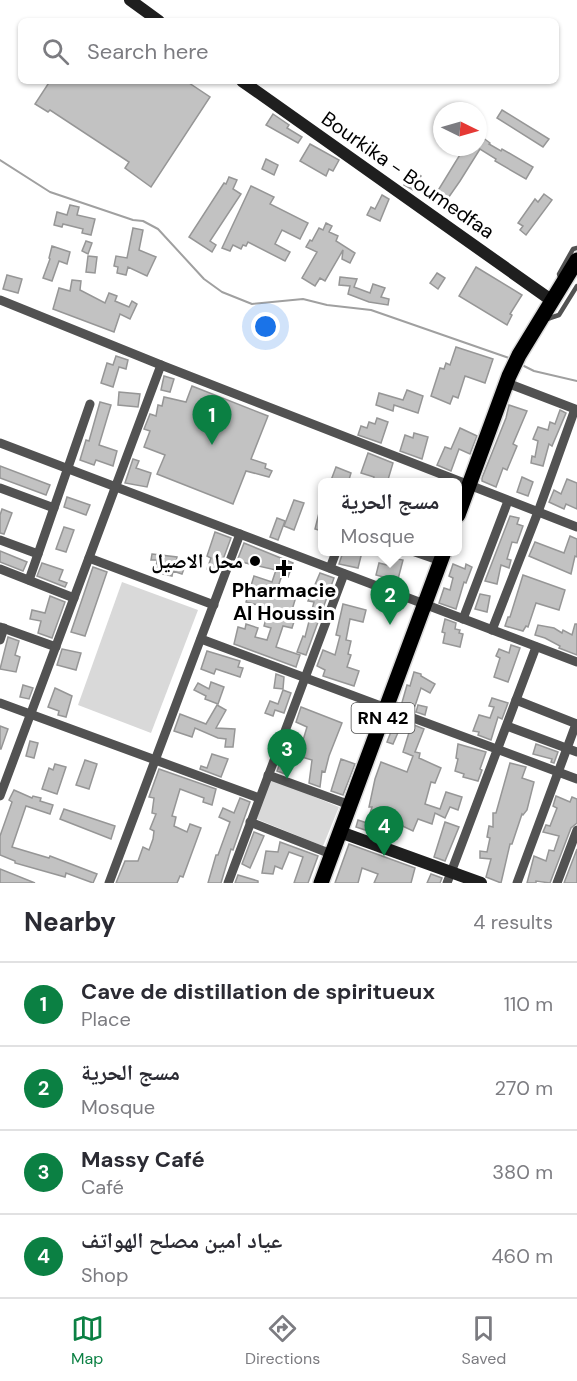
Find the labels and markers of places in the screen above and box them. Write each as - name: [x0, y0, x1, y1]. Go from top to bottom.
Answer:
- pin: 1: [192, 396, 232, 445]
- place label: محل الاصيل: [151, 548, 243, 574]
- marker: محل الاصيل: [248, 554, 262, 568]
- marker: Pharmacie Al Houssin: [277, 561, 291, 575]
- pin: 2: [370, 576, 410, 625]
- place label: Pharmacie Al Houssin: [232, 577, 336, 626]
- pin: 3: [268, 730, 306, 779]
- pin: 4: [364, 806, 404, 856]

